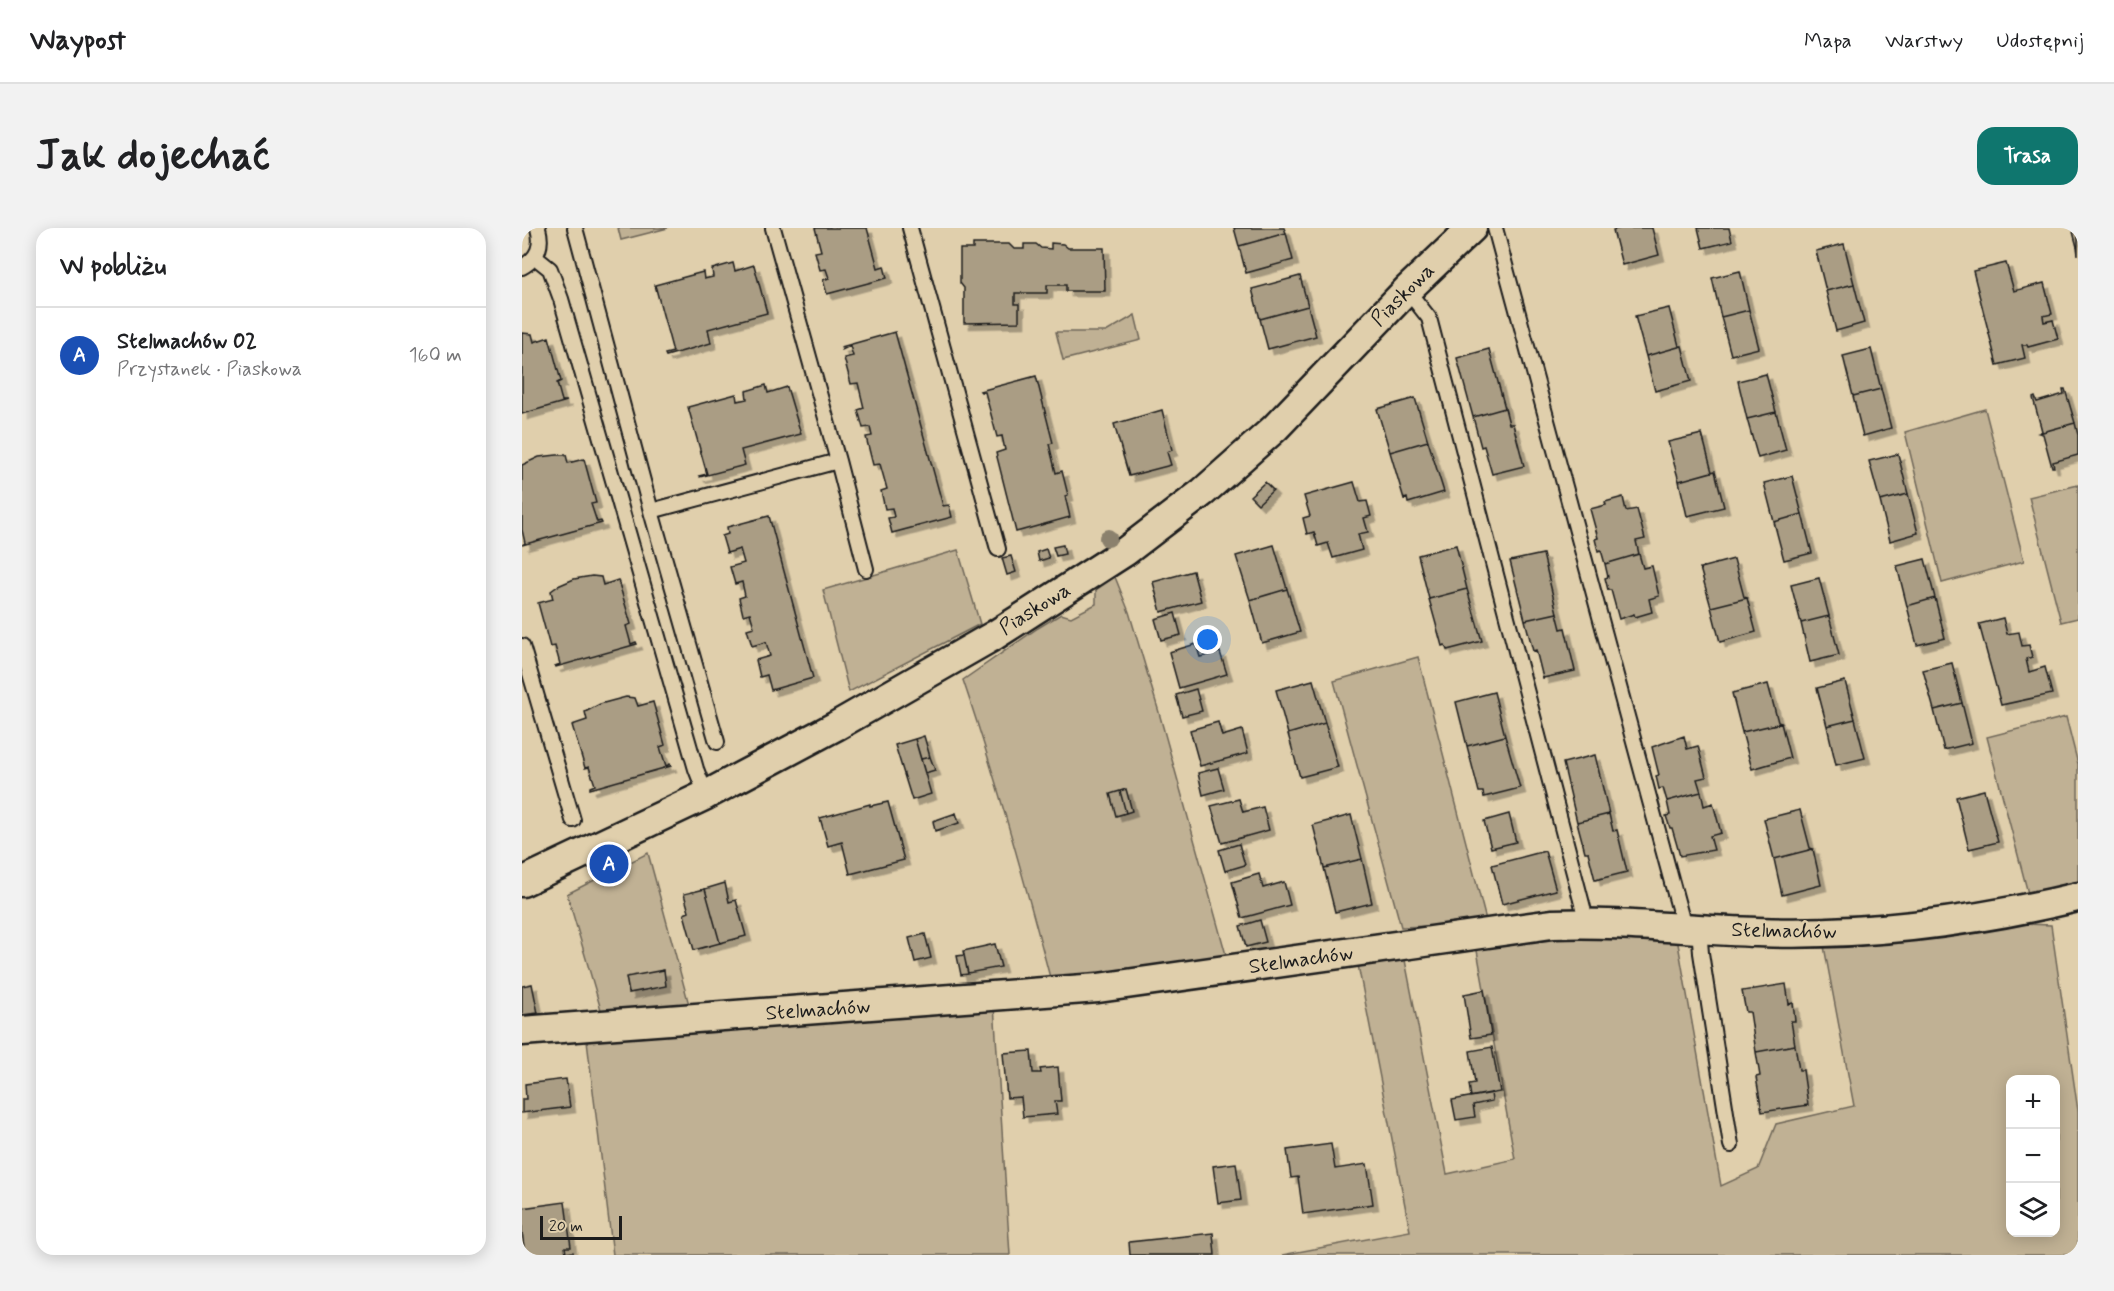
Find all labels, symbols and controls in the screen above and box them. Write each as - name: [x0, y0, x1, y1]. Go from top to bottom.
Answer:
- text: Waypost: [30, 23, 126, 60]
- text: Mapa: [1804, 27, 1852, 55]
- text: Warstwy: [1885, 27, 1963, 55]
- text: Udostępnij: [1996, 27, 2084, 55]
- button: Trasa: [1977, 127, 2078, 185]
- text: Jak dojechać: [36, 129, 270, 184]
- text: W pobliżu: [60, 250, 166, 284]
- street label: Piaskowa: [1365, 257, 1441, 333]
- text: Stelmachów 02: [117, 328, 257, 356]
- text: A: [73, 342, 86, 369]
- text: 160 m: [409, 342, 462, 369]
- text: Przystanek · Piaskowa: [117, 356, 302, 383]
- street label: Piaskowa: [994, 576, 1076, 642]
- your location: [1193, 625, 1222, 654]
- pin: A: [590, 842, 628, 886]
- street label: Stelmachów: [1731, 916, 1837, 946]
- street label: Stelmachów: [1247, 939, 1355, 981]
- street label: Stelmachów: [765, 992, 871, 1028]
- map controls: [2006, 1075, 2060, 1237]
- button: +: [2006, 1075, 2060, 1129]
- button: −: [2006, 1129, 2060, 1183]
- button: layers: [2006, 1183, 2060, 1237]
- scale bar: [540, 1213, 622, 1240]
- text: 20 m: [549, 1216, 583, 1237]

